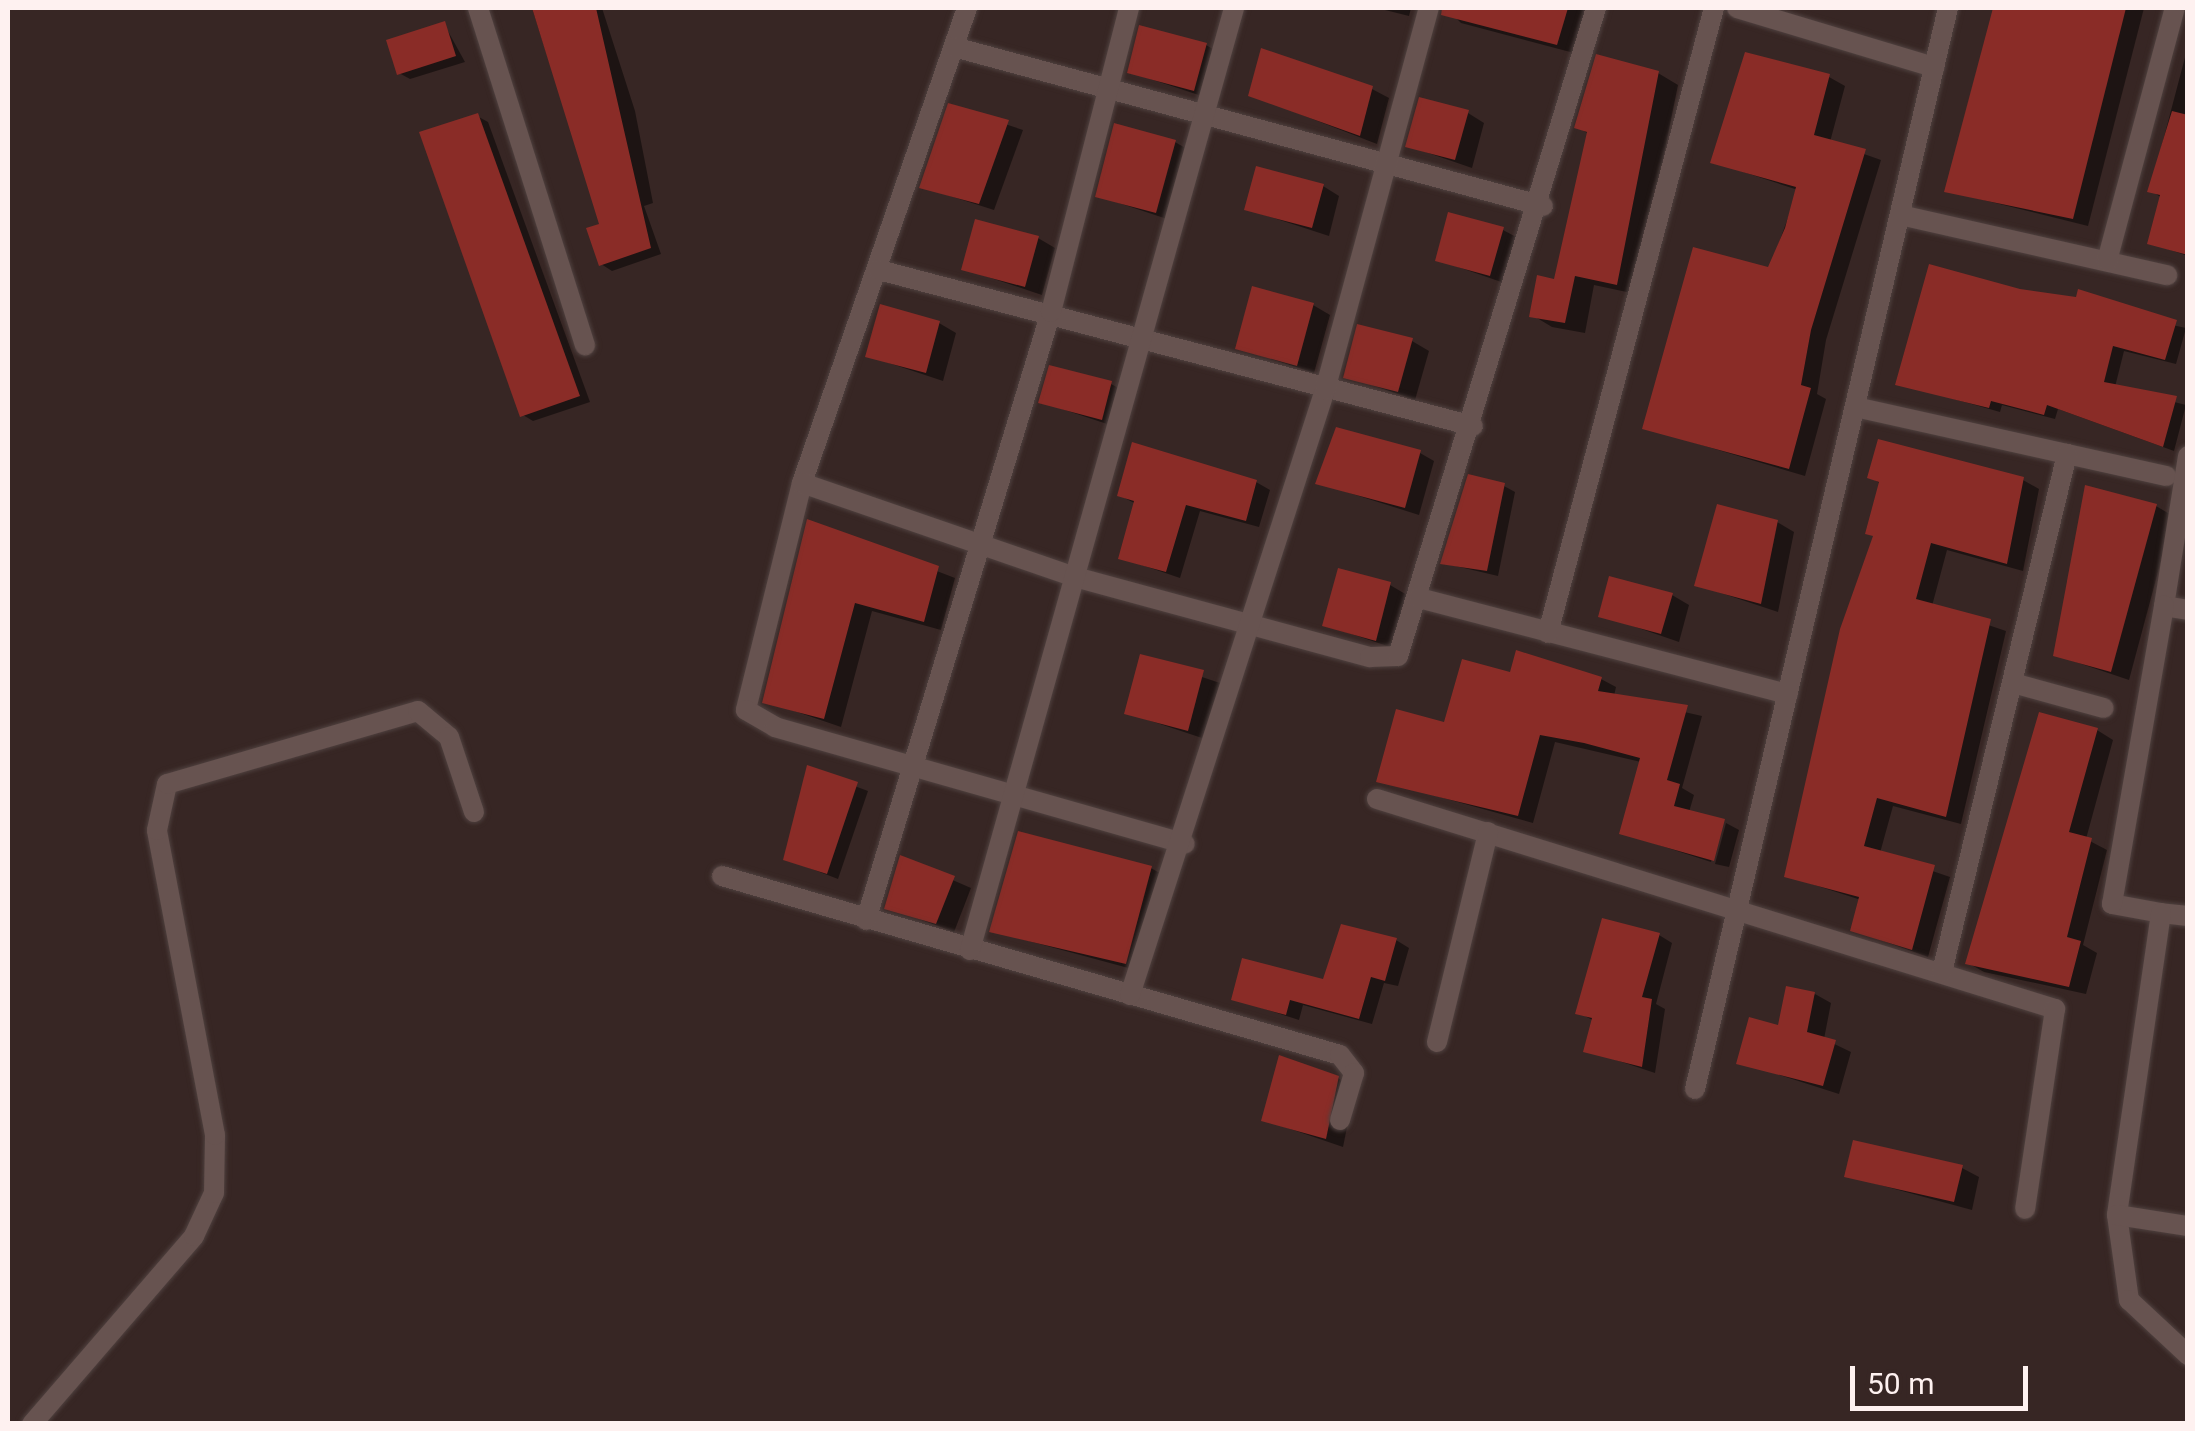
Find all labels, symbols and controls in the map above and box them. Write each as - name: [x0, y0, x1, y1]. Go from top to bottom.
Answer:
- scale bar: [1855, 1346, 2032, 1408]
- text: 50 m: [1867, 1366, 1934, 1401]

